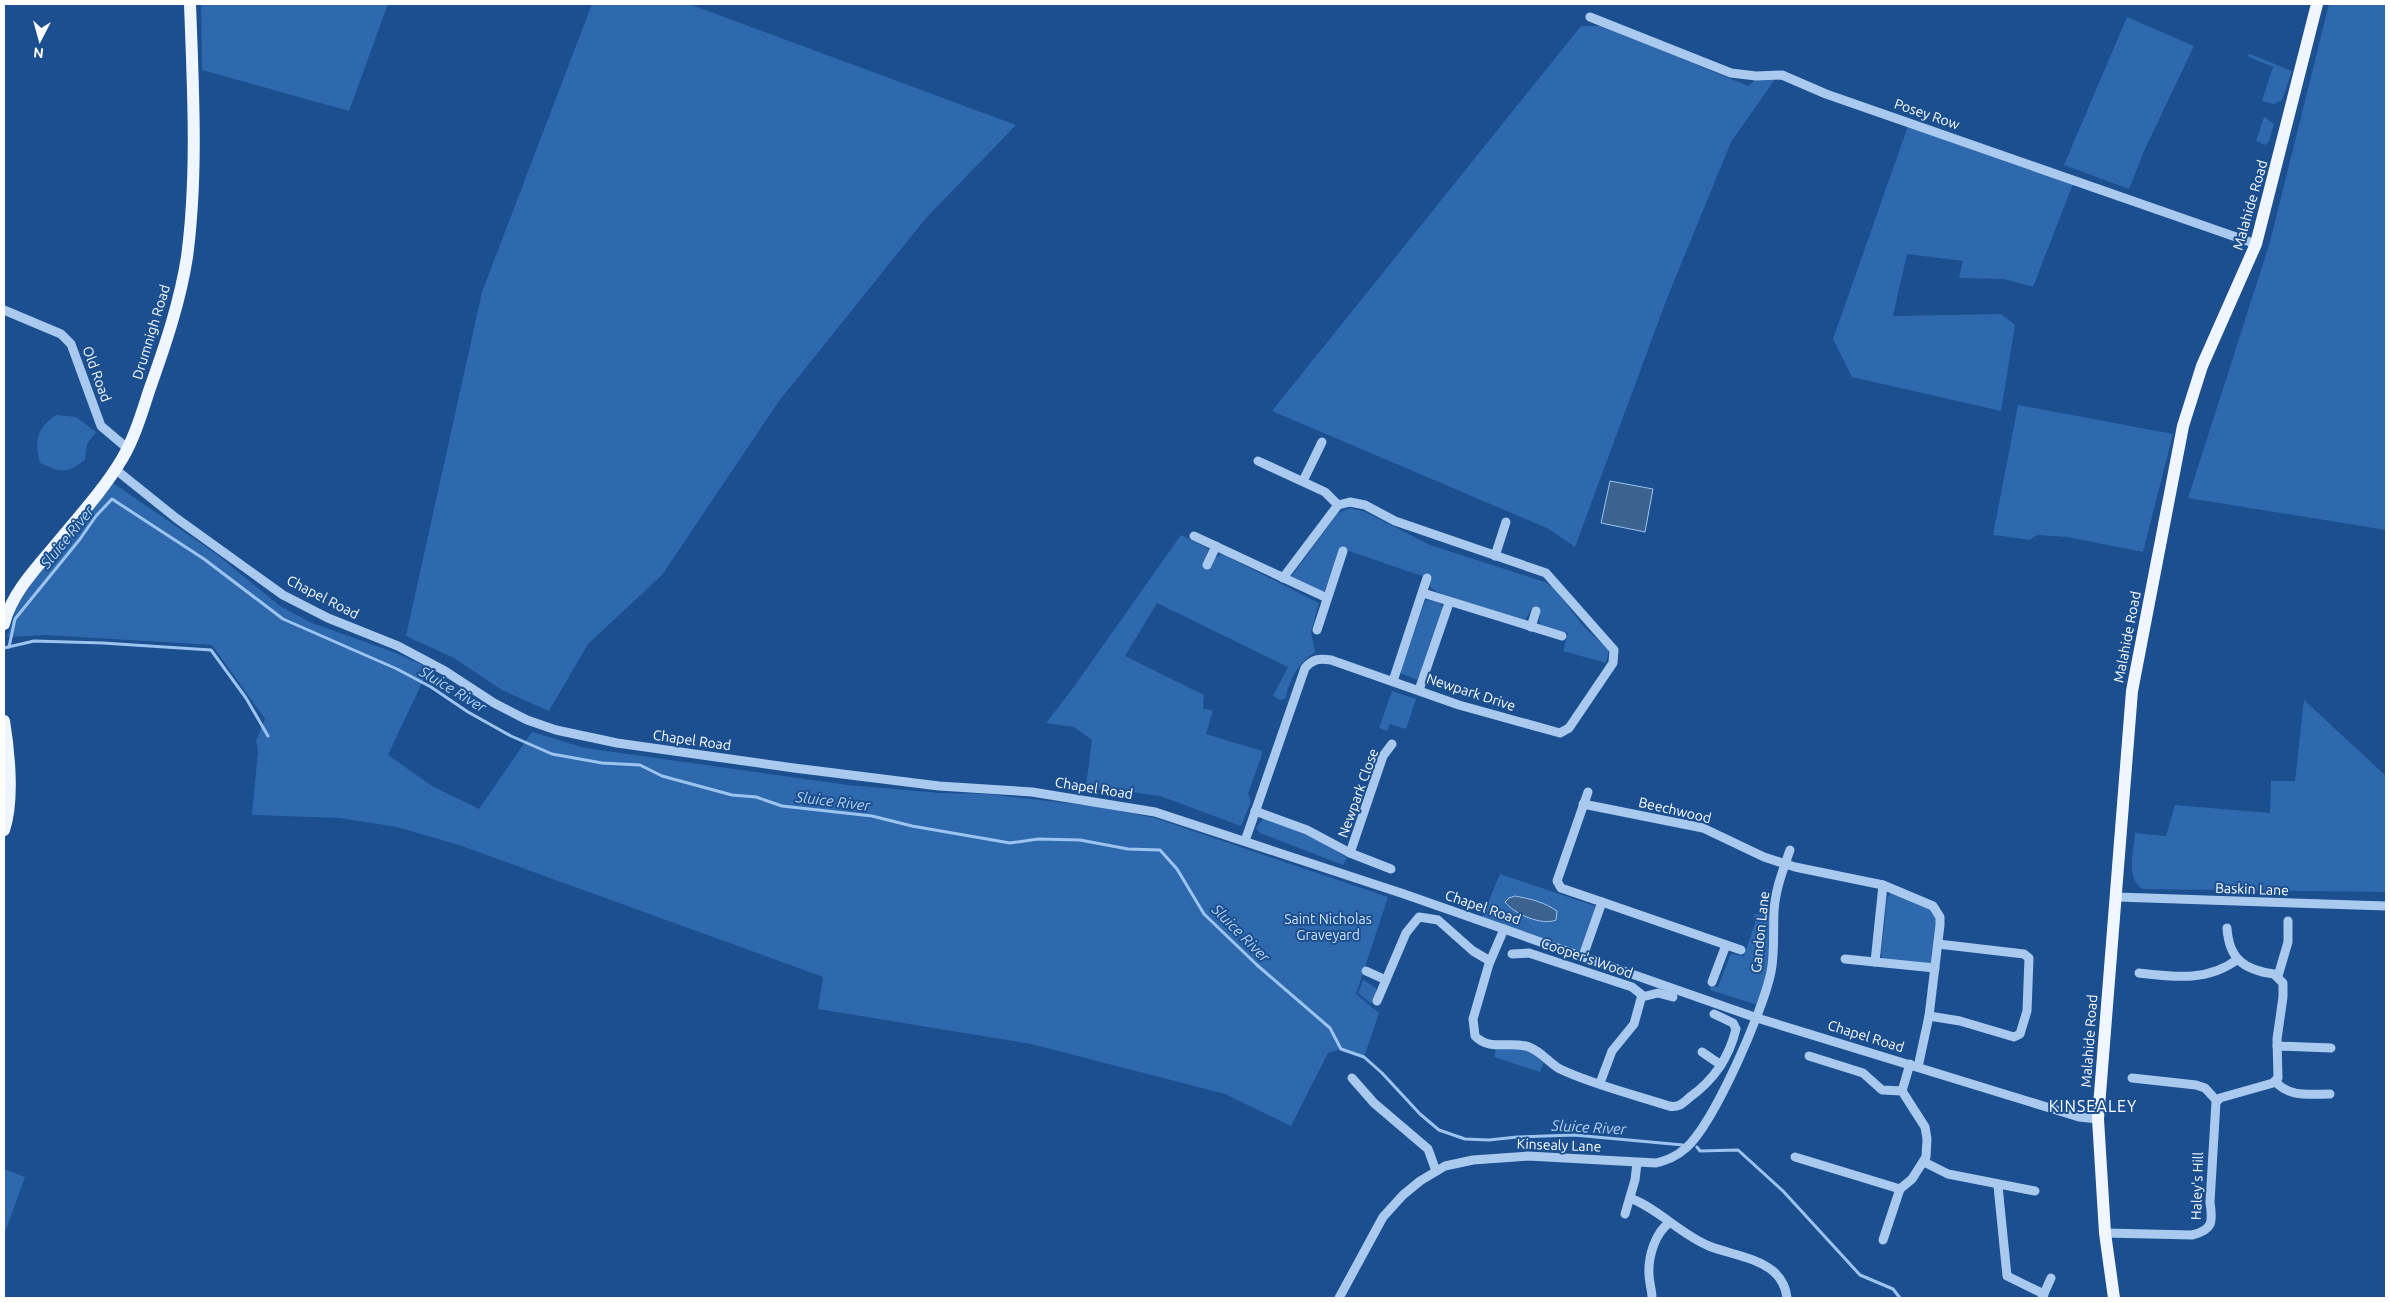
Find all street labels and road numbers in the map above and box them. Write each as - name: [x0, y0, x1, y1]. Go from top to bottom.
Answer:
- street label: Posey Row: [1892, 95, 1962, 133]
- street label: Malahide Road: [2229, 158, 2271, 252]
- street label: Drumnigh Road: [129, 283, 173, 381]
- street label: Old Road: [80, 344, 114, 404]
- street label: Chapel Road: [284, 572, 362, 622]
- street label: Malahide Road: [2110, 590, 2144, 684]
- street label: Newpark Drive: [1424, 670, 1518, 714]
- street label: Chapel Road: [652, 727, 732, 753]
- street label: Newpark Close: [1334, 746, 1382, 840]
- street label: Chapel Road: [1054, 774, 1134, 802]
- street label: Beechwood: [1637, 794, 1713, 826]
- street label: Baskin Lane: [2215, 880, 2289, 898]
- street label: Chapel Road: [1443, 887, 1523, 927]
- street label: Gandon Lane: [1748, 890, 1772, 974]
- street label: Cooper's Wood: [1539, 935, 1635, 981]
- street label: Malahide Road: [2078, 994, 2100, 1088]
- street label: Chapel Road: [1826, 1017, 1906, 1055]
- street label: Kinsealy Lane: [1516, 1136, 1602, 1154]
- street label: Haley's Hill: [2188, 1151, 2206, 1220]

